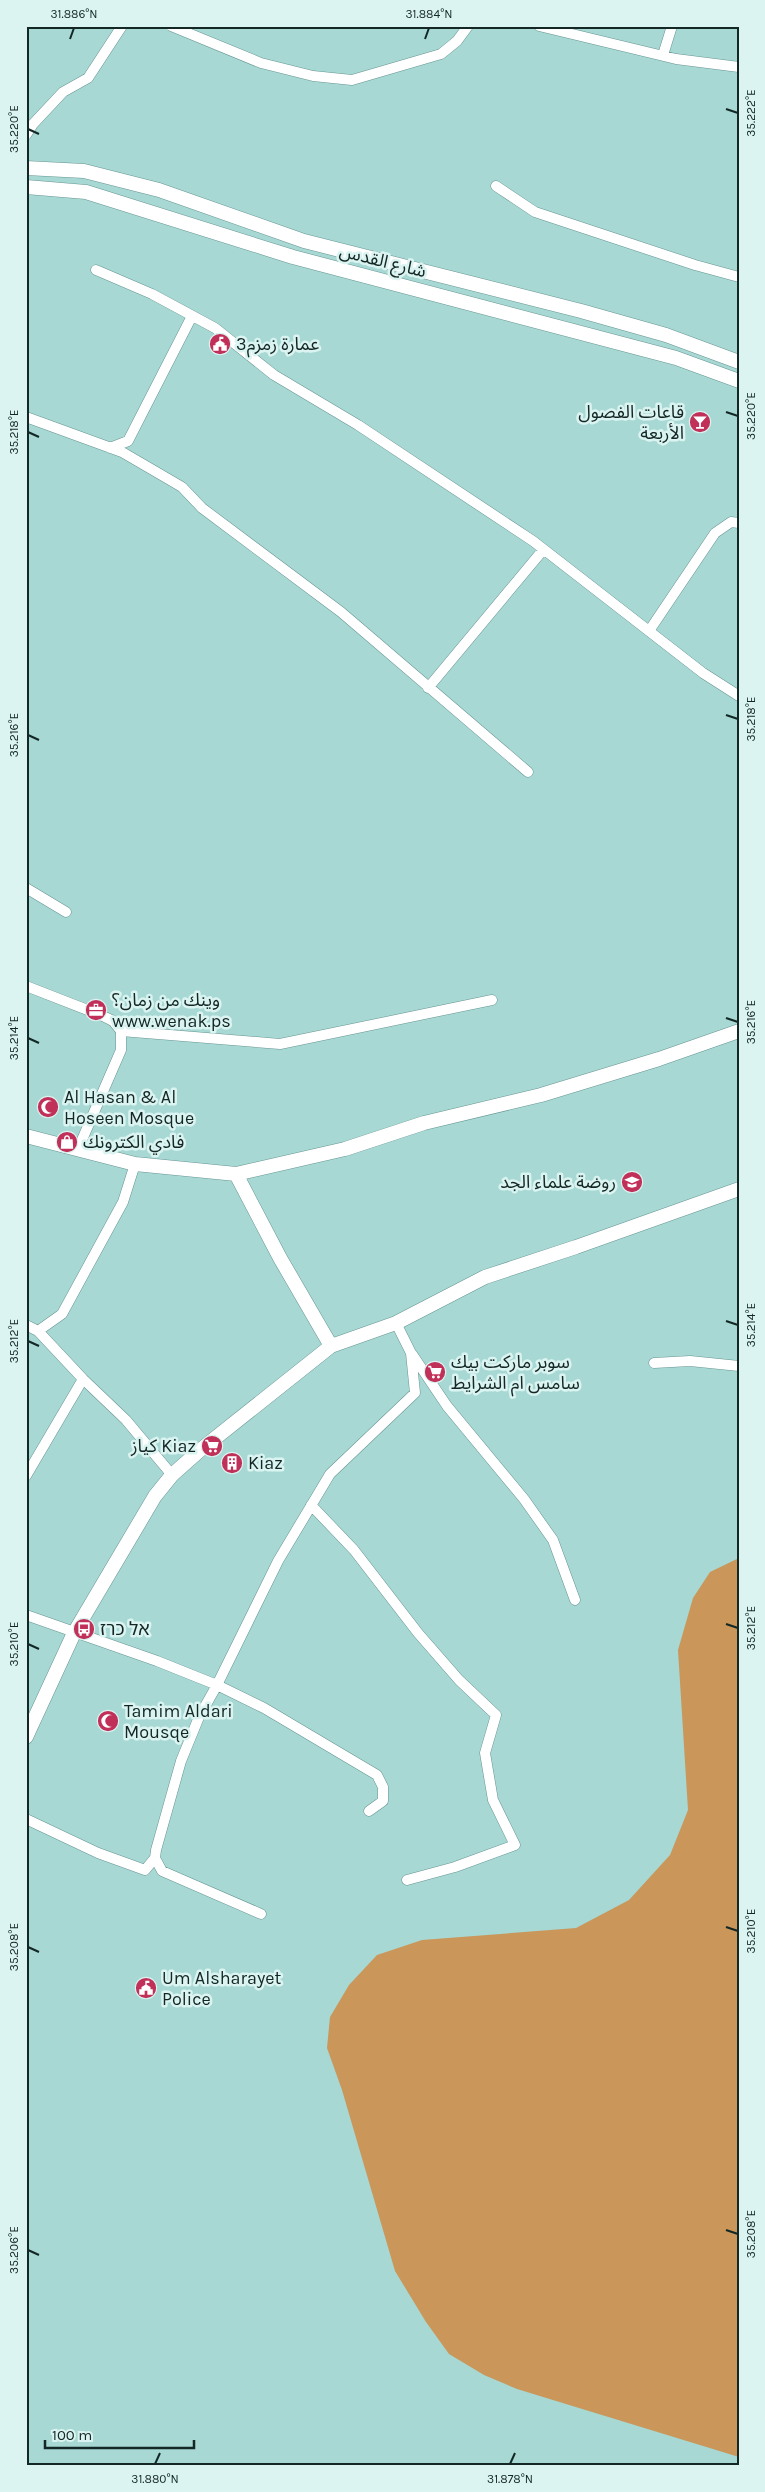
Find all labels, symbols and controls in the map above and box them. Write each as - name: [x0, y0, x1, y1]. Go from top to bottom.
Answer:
- text: 31.886°N: [50, 7, 98, 21]
- text: 31.884°N: [406, 7, 452, 21]
- text: 35.222°E: [744, 89, 758, 137]
- text: 35.220°E: [7, 105, 21, 153]
- street label: شارع القدس: [337, 240, 429, 285]
- public building icon: عمارة زمزم3: [208, 332, 232, 356]
- place label: عمارة زمزم3: [236, 333, 319, 358]
- text: 35.220°E: [744, 392, 758, 440]
- place label: قاعات الفصول الأربعة: [578, 401, 684, 444]
- text: 35.218°E: [7, 409, 21, 455]
- bar icon: قاعات الفصول الأربعة: [688, 410, 712, 434]
- text: 35.218°E: [744, 696, 758, 742]
- text: 35.216°E: [7, 713, 21, 757]
- place label: وينك من زمان؟ www.wenak.ps: [112, 989, 231, 1032]
- office icon: وينك من زمان؟ www.wenak.ps: [84, 998, 108, 1022]
- text: 35.216°E: [744, 1000, 758, 1044]
- text: 35.214°E: [7, 1016, 21, 1060]
- place label: Al Hasan & Al Hoseen Mosque: [64, 1086, 194, 1129]
- mosque icon: Al Hasan & Al Hoseen Mosque: [36, 1095, 60, 1119]
- shop icon: فادي الكترونك: [55, 1130, 79, 1154]
- place label: فادي الكترونك: [83, 1131, 184, 1155]
- school or university icon: روضة علماء الجد: [620, 1170, 644, 1194]
- place label: روضة علماء الجد: [500, 1171, 616, 1193]
- text: 35.214°E: [744, 1303, 758, 1347]
- text: 35.212°E: [7, 1319, 21, 1363]
- place label: سوبر ماركت بيك سامس ام الشرايط: [451, 1351, 580, 1397]
- supermarket icon: سوبر ماركت بيك سامس ام الشرايط: [423, 1360, 447, 1384]
- supermarket icon: كياز Kiaz: [200, 1434, 224, 1458]
- place label: كياز Kiaz: [130, 1435, 196, 1457]
- building icon: Kiaz: [220, 1451, 244, 1475]
- place label: Kiaz: [248, 1452, 283, 1474]
- text: 35.212°E: [744, 1606, 758, 1650]
- bus stop icon: אל כרז: [72, 1617, 96, 1641]
- place label: אל כרז: [100, 1618, 150, 1640]
- text: 35.210°E: [7, 1622, 21, 1666]
- place label: Tamim Aldari Mousqe: [124, 1700, 233, 1743]
- mosque icon: Tamim Aldari Mousqe: [96, 1709, 120, 1733]
- text: 35.210°E: [744, 1909, 758, 1953]
- text: 35.208°E: [7, 1923, 21, 1971]
- place label: Um Alsharayet Police: [162, 1967, 282, 2010]
- public building icon: Um Alsharayet Police: [134, 1976, 158, 2000]
- text: 35.208°E: [744, 2210, 758, 2258]
- text: 35.206°E: [7, 2226, 21, 2274]
- scale bar: [45, 2417, 194, 2449]
- text: 100 m: [52, 2426, 92, 2444]
- text: 31.880°N: [131, 2472, 179, 2486]
- text: 31.878°N: [487, 2472, 533, 2486]

